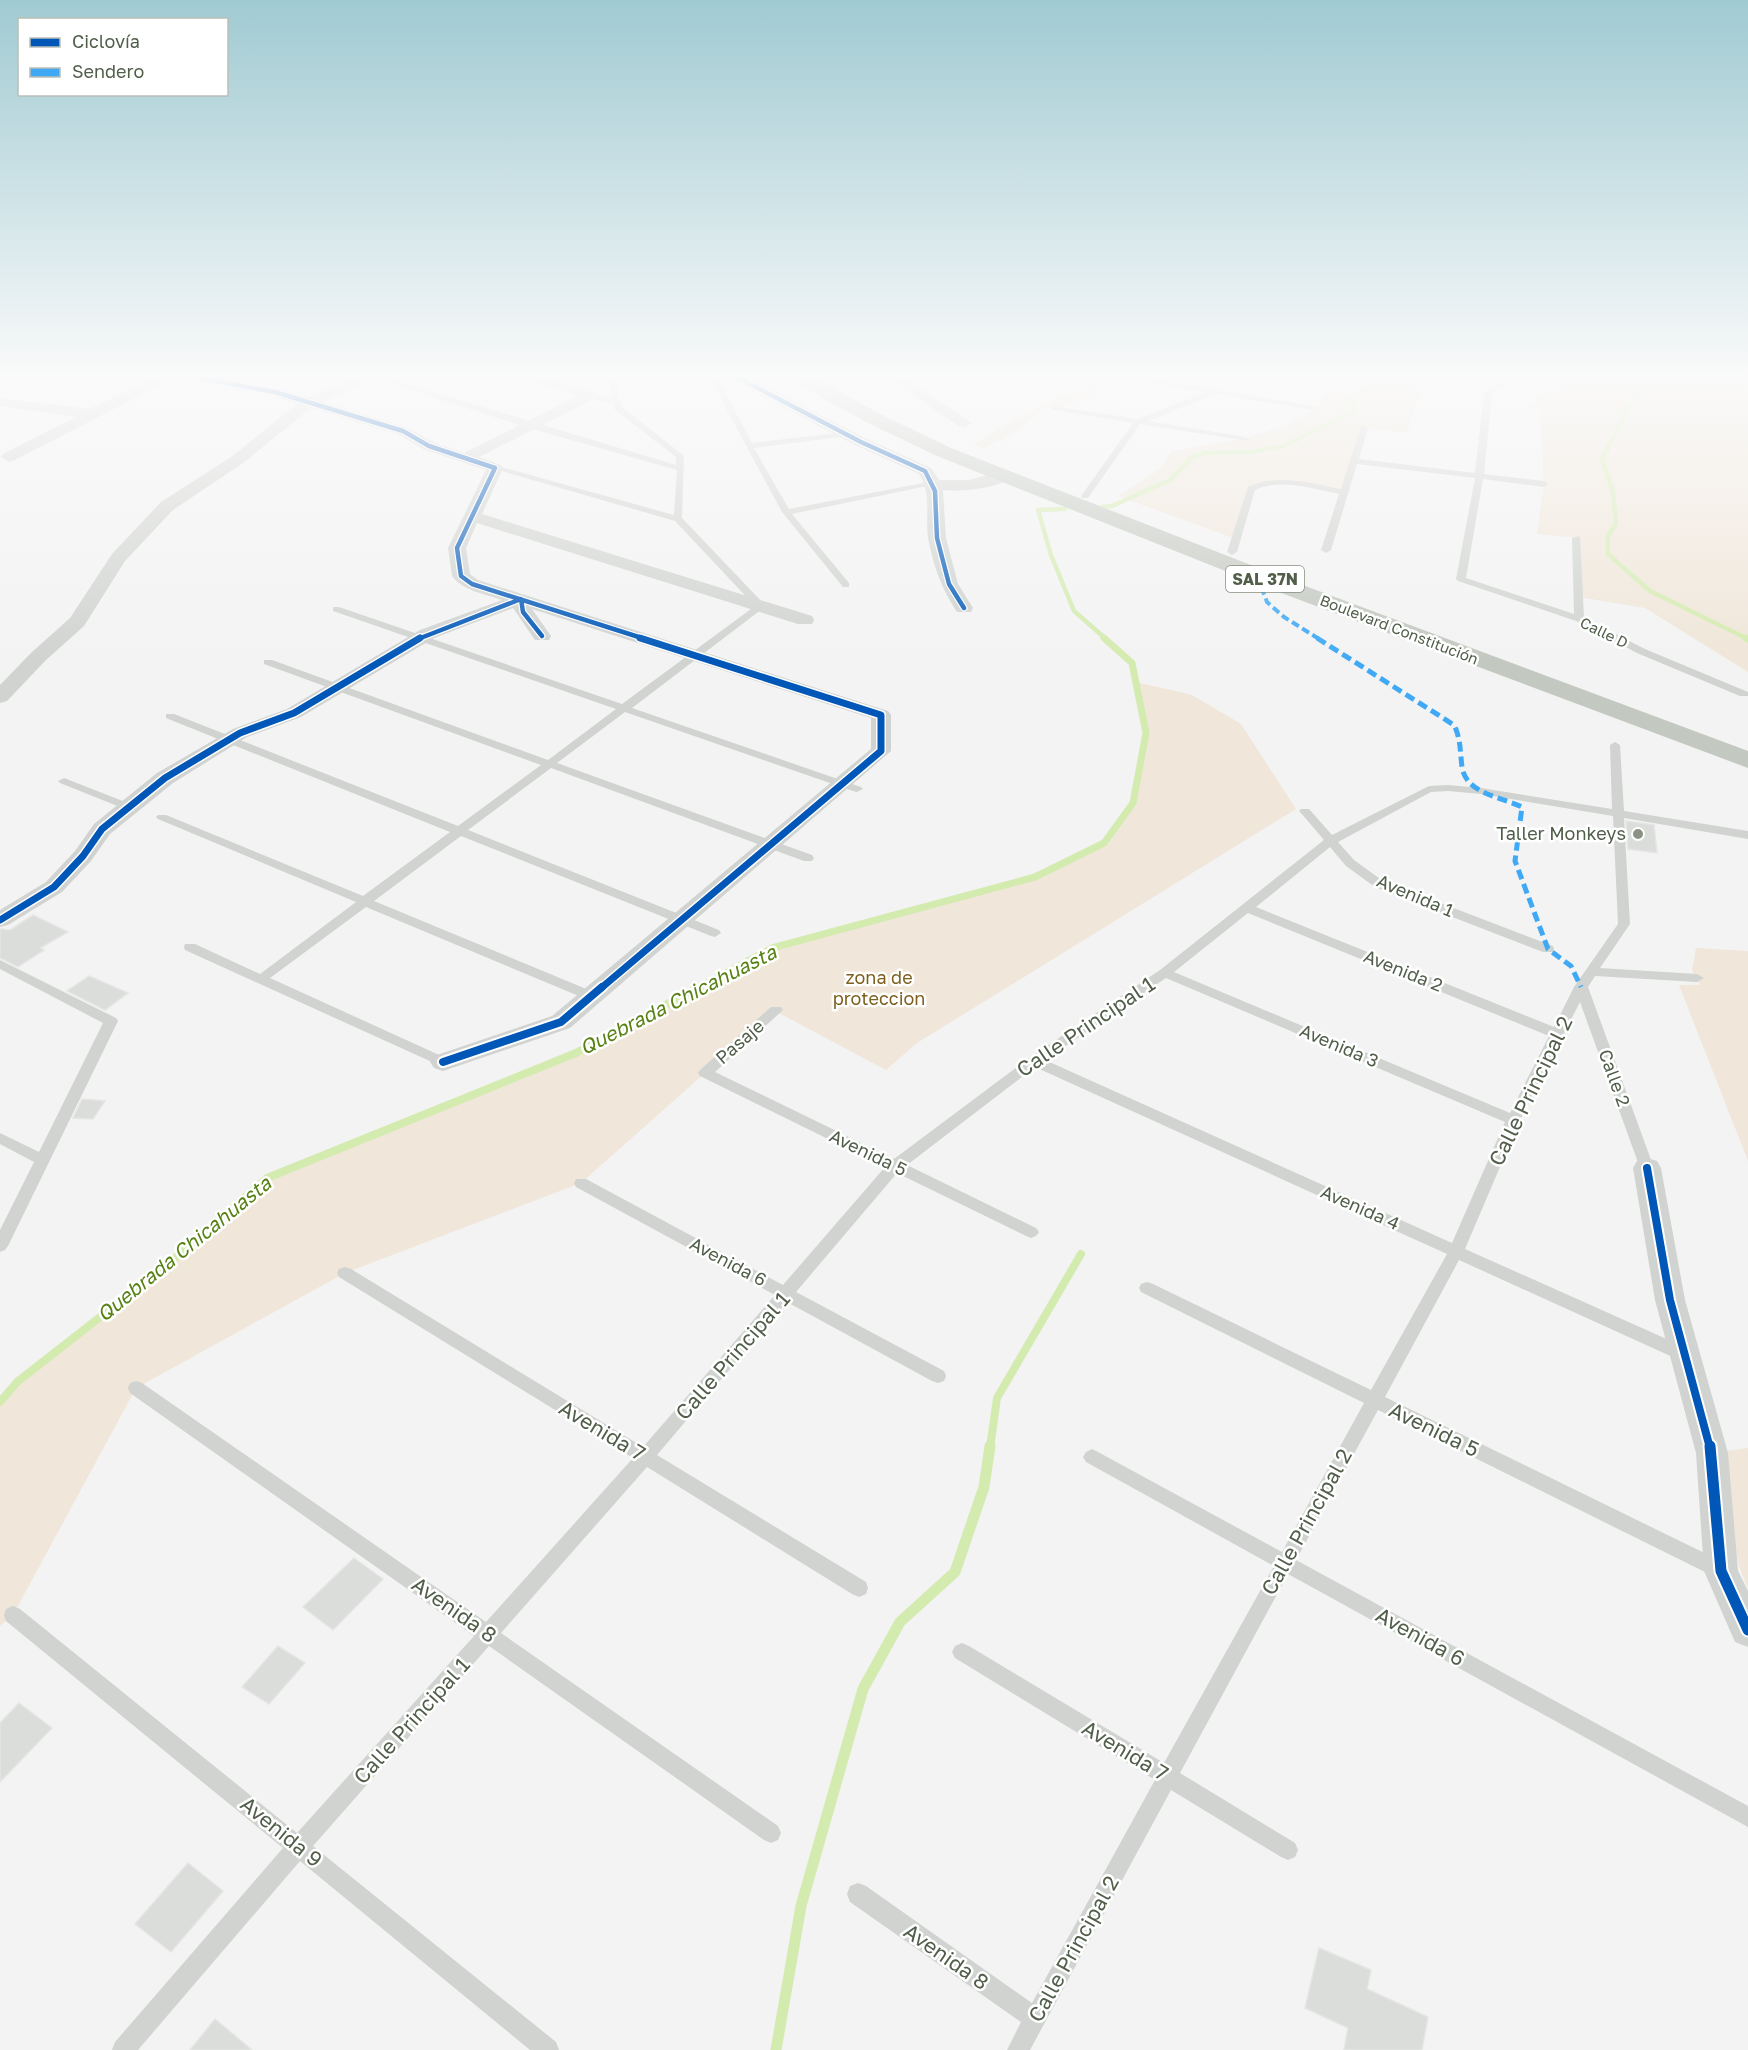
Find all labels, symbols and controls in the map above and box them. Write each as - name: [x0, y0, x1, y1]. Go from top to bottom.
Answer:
- legend: [18, 18, 228, 96]
- text: Ciclovía: [72, 30, 140, 52]
- text: Sendero: [72, 60, 144, 82]
- road number: SAL 37N: [1226, 566, 1304, 592]
- street label: Boulevard Constitución: [1318, 591, 1481, 668]
- street label: Calle D: [1578, 613, 1631, 651]
- place label: Taller Monkeys: [1496, 822, 1626, 844]
- marker: Taller Monkeys: [1631, 827, 1645, 841]
- street label: Avenida 1: [1374, 869, 1457, 921]
- water label: Quebrada Chicahuasta: [575, 939, 780, 1059]
- street label: Avenida 2: [1361, 944, 1446, 996]
- park label: zona de proteccion: [833, 966, 925, 1009]
- street label: Calle Principal 1: [1011, 970, 1160, 1082]
- street label: Calle Principal 2: [1483, 1011, 1578, 1170]
- street label: Pasaje: [711, 1014, 768, 1068]
- street label: Avenida 3: [1297, 1019, 1382, 1071]
- street label: Calle 2: [1594, 1046, 1635, 1109]
- street label: Avenida 5: [826, 1124, 911, 1180]
- water label: Quebrada Chicahuasta: [91, 1170, 276, 1326]
- street label: Avenida 4: [1318, 1180, 1403, 1234]
- street label: Avenida 6: [686, 1232, 771, 1290]
- street label: Calle Principal 1: [670, 1286, 795, 1425]
- street label: Avenida 7: [555, 1394, 650, 1466]
- street label: Avenida 5: [1385, 1396, 1484, 1462]
- street label: Calle Principal 2: [1255, 1444, 1357, 1599]
- street label: Avenida 8: [407, 1571, 502, 1648]
- street label: Avenida 6: [1371, 1601, 1469, 1671]
- street label: Calle Principal 1: [348, 1652, 475, 1789]
- street label: Avenida 7: [1078, 1714, 1173, 1786]
- street label: Avenida 9: [236, 1790, 328, 1872]
- street label: Calle Principal 2: [1022, 1871, 1124, 2026]
- street label: Avenida 8: [899, 1918, 994, 1995]

